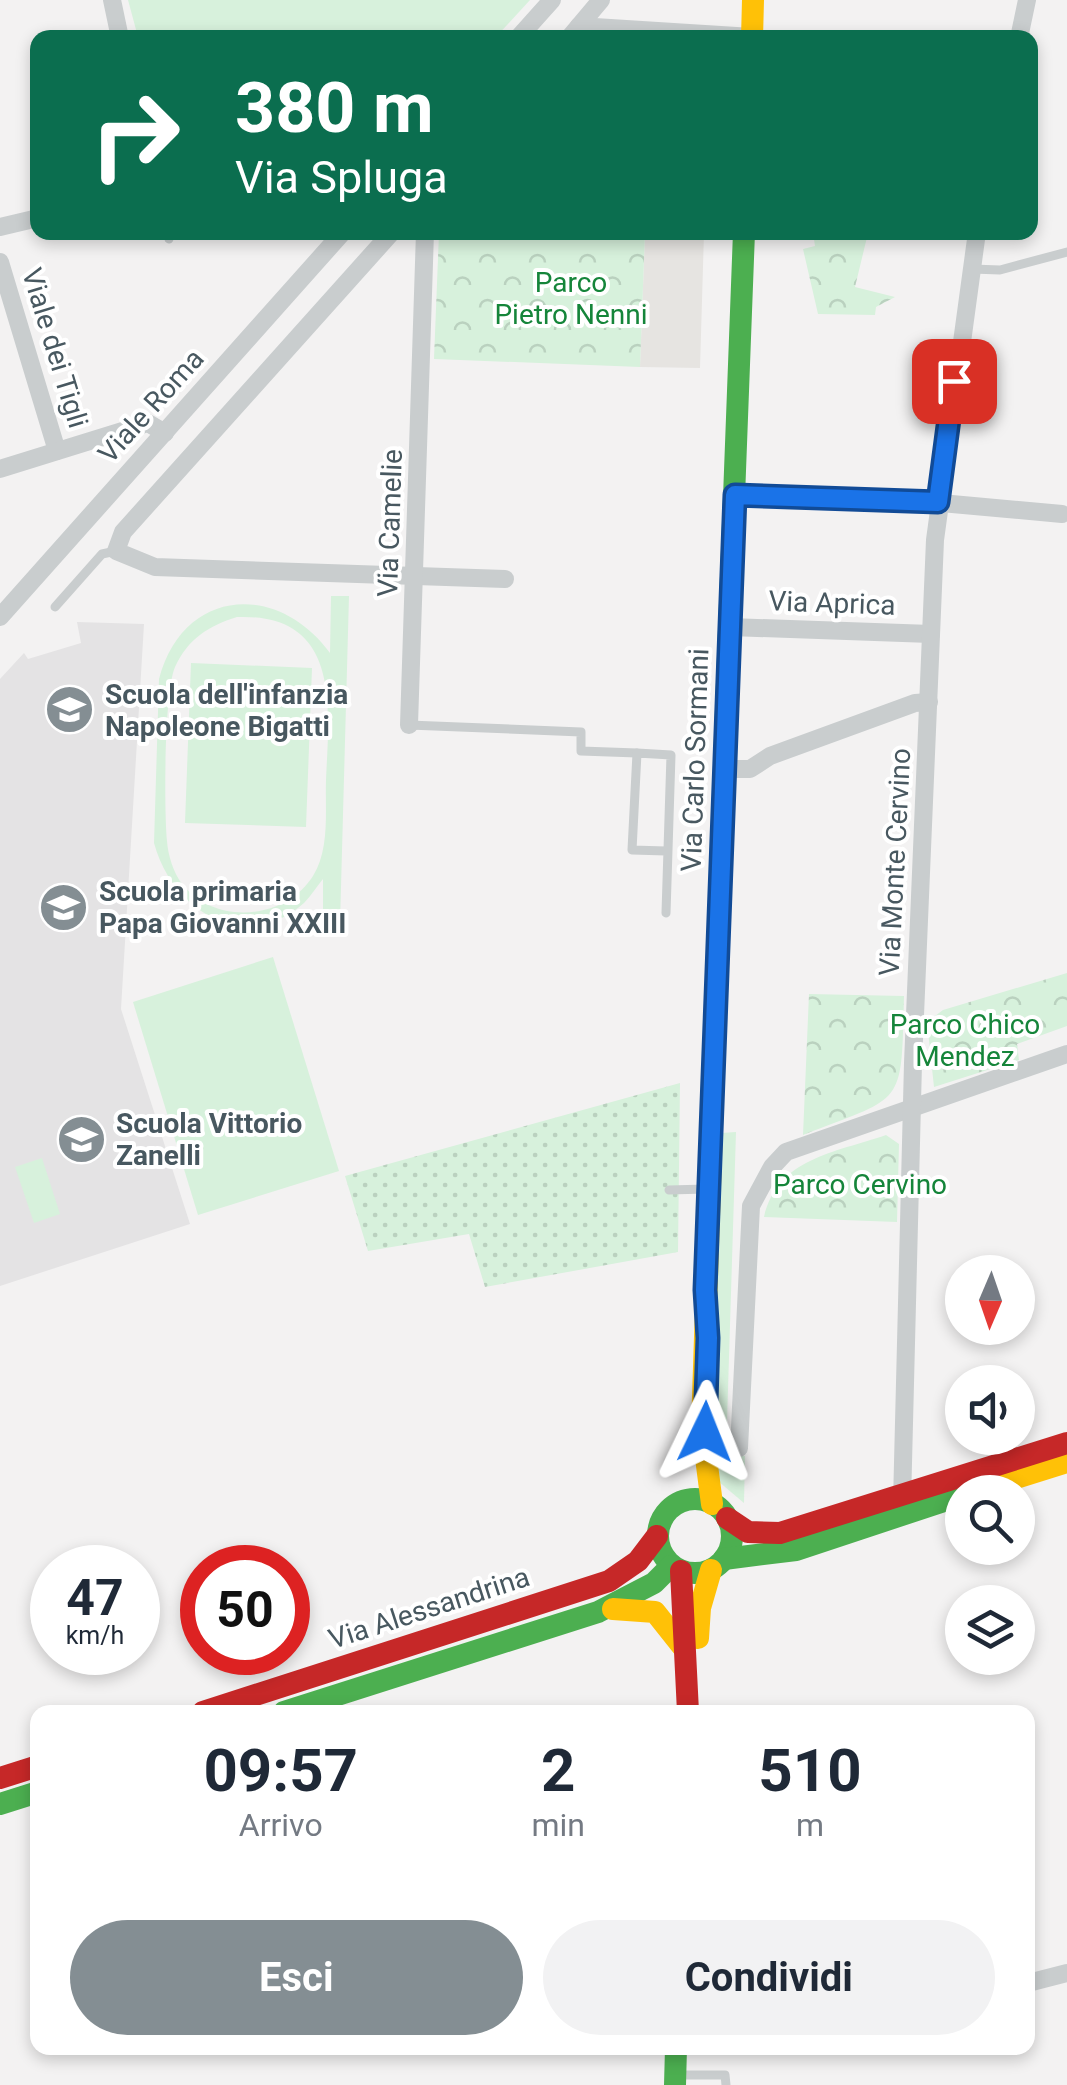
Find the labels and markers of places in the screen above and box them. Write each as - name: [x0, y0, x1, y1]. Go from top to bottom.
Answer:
- pin: [912, 339, 997, 424]
- place label: Scuola dell'infanzia Napoleone Bigatti: [105, 678, 348, 743]
- school or university icon: Scuola dell'infanzia Napoleone Bigatti: [44, 684, 96, 736]
- place label: Scuola primaria Papa Giovanni XXIII: [99, 875, 347, 940]
- school or university icon: Scuola primaria Papa Giovanni XXIII: [38, 881, 90, 933]
- place label: Scuola Vittorio Zanelli: [116, 1107, 302, 1172]
- school or university icon: Scuola Vittorio Zanelli: [55, 1113, 107, 1165]

